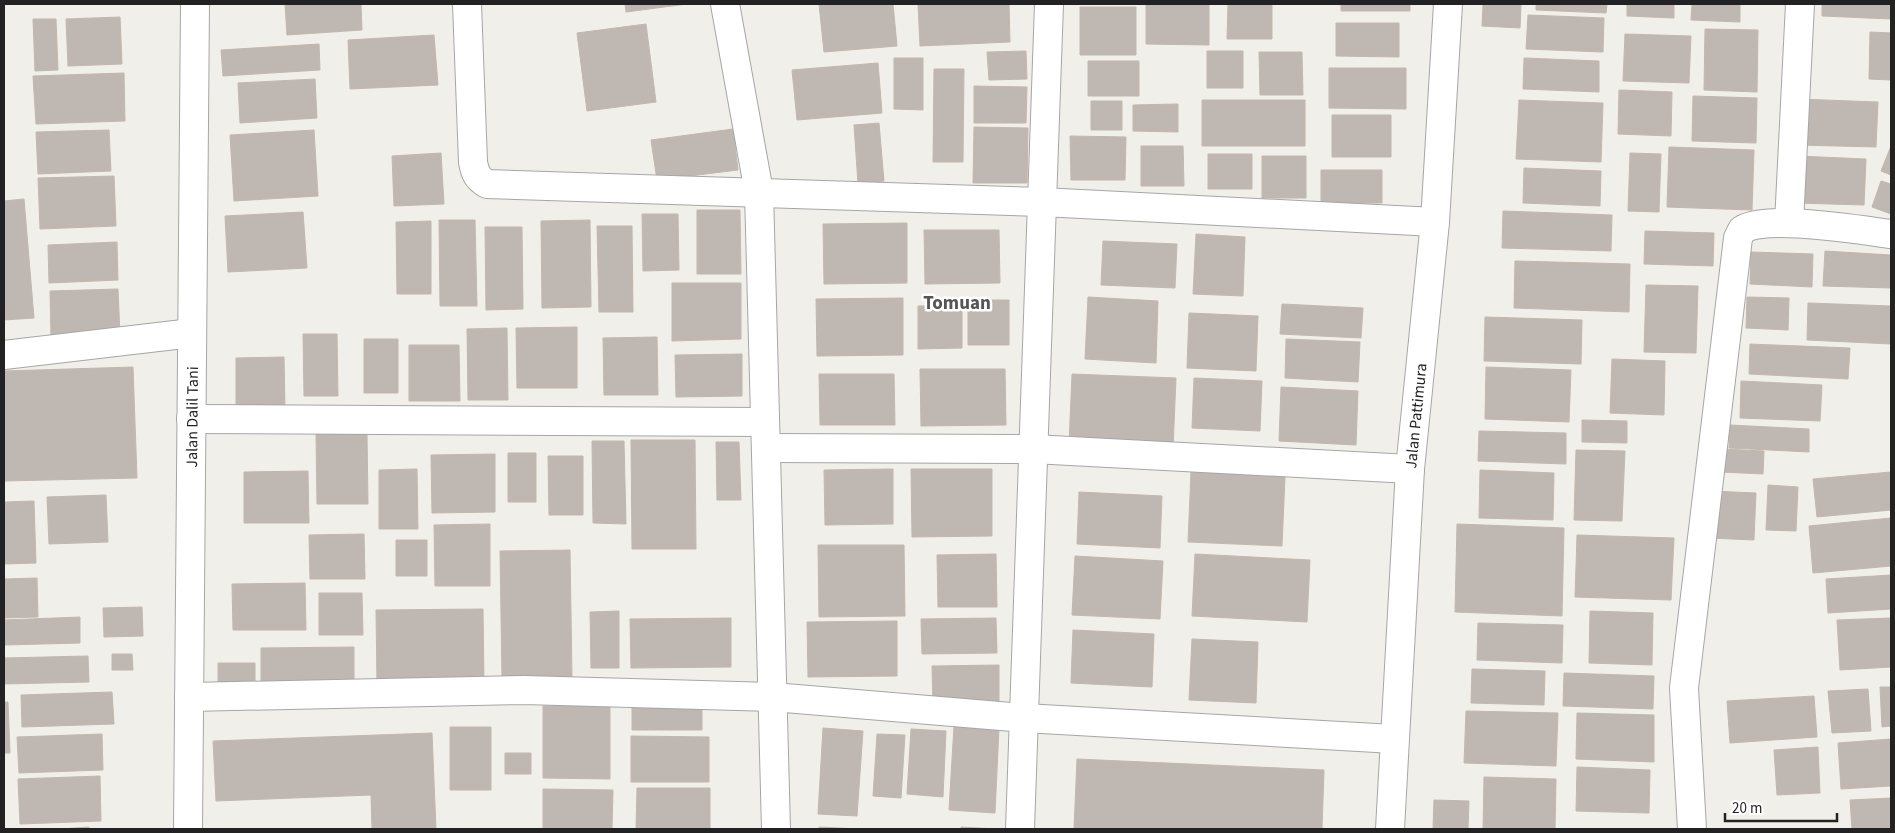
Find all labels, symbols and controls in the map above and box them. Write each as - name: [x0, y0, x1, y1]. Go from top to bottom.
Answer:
- district label: Tomuan: [923, 290, 991, 317]
- street label: Jalan Pattimura: [1400, 362, 1433, 470]
- street label: Jalan Dalil Tani: [181, 366, 204, 468]
- scale bar: [1725, 790, 1838, 822]
- text: 20 m: [1732, 798, 1762, 819]

